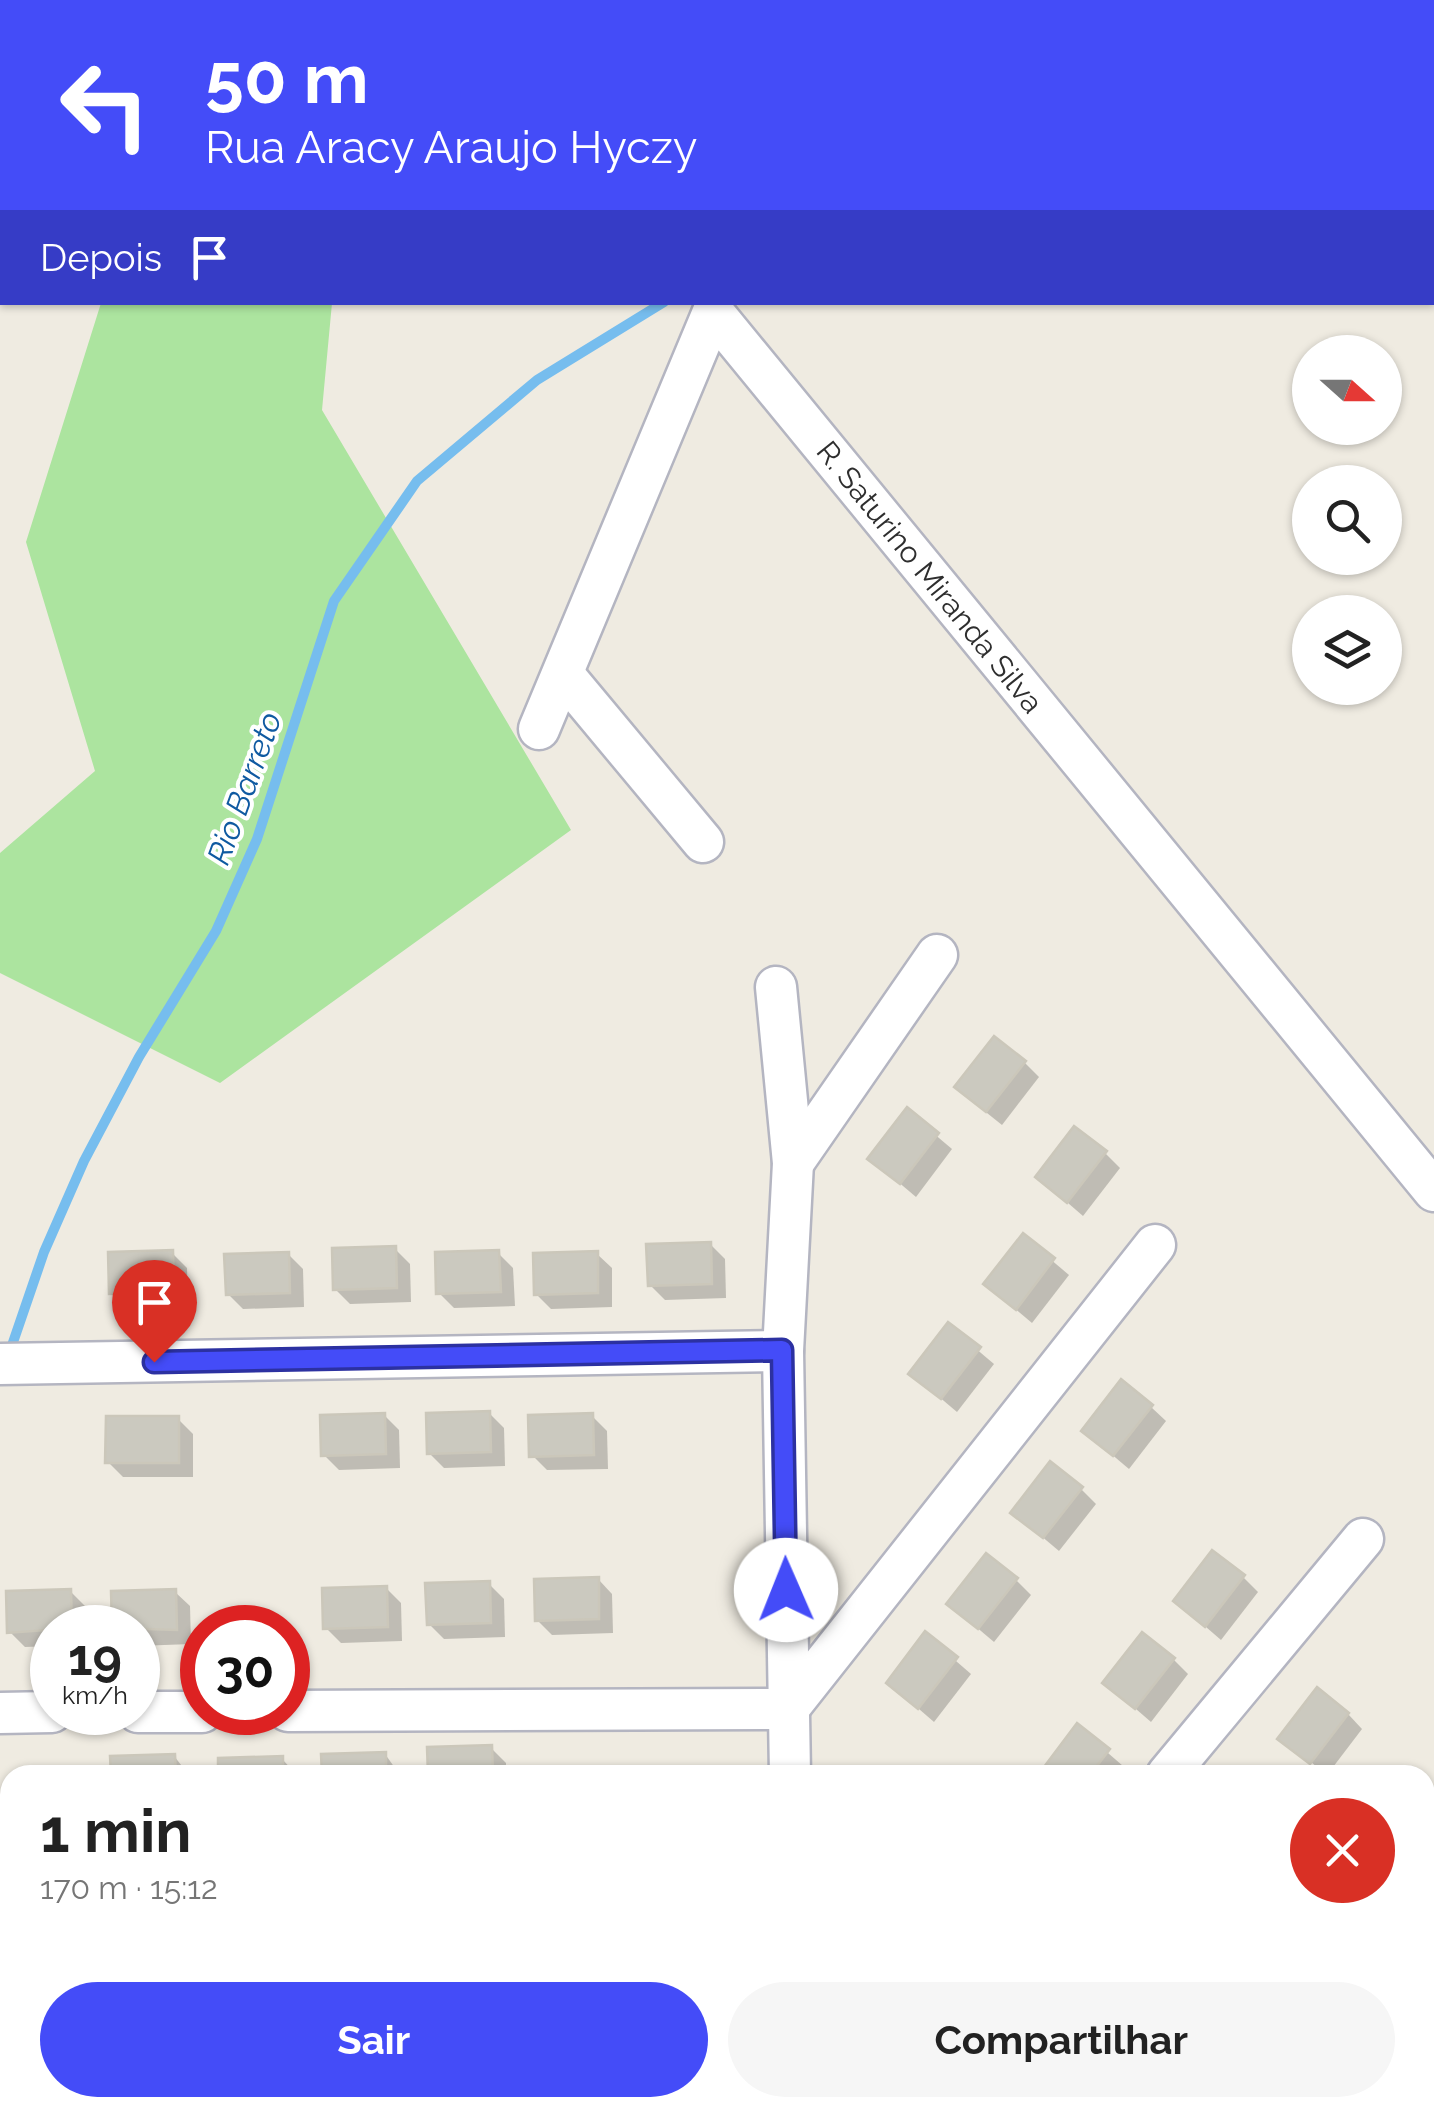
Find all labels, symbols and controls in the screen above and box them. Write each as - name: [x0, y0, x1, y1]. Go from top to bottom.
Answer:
- text: 50 m: [205, 37, 369, 119]
- icon: left: [40, 40, 170, 170]
- text: Rua Aracy Araujo Hyczy: [205, 121, 697, 174]
- icon: arrive: [182, 230, 237, 285]
- text: Depois: [40, 235, 162, 280]
- north arrow: [1292, 335, 1402, 445]
- map controls: [1292, 335, 1402, 705]
- street label: R. Saturino Miranda Silva: [810, 434, 1050, 720]
- button: search: [1292, 465, 1402, 575]
- button: layers: [1292, 595, 1402, 705]
- water label: Rio Barreto: [199, 707, 289, 869]
- pin: [112, 1260, 197, 1363]
- icon: arrive: [127, 1275, 182, 1330]
- position arrow: [734, 1538, 838, 1642]
- speed limit sign: 30: [180, 1605, 310, 1735]
- text: 19: [68, 1628, 122, 1687]
- text: km/h: [62, 1680, 128, 1710]
- text: 1 min: [40, 1796, 191, 1866]
- button: close: [1290, 1798, 1395, 1903]
- text: 170 m · 15:12: [40, 1869, 218, 1906]
- button: Sair: [40, 1982, 708, 2097]
- button: Compartilhar: [728, 1982, 1395, 2097]

